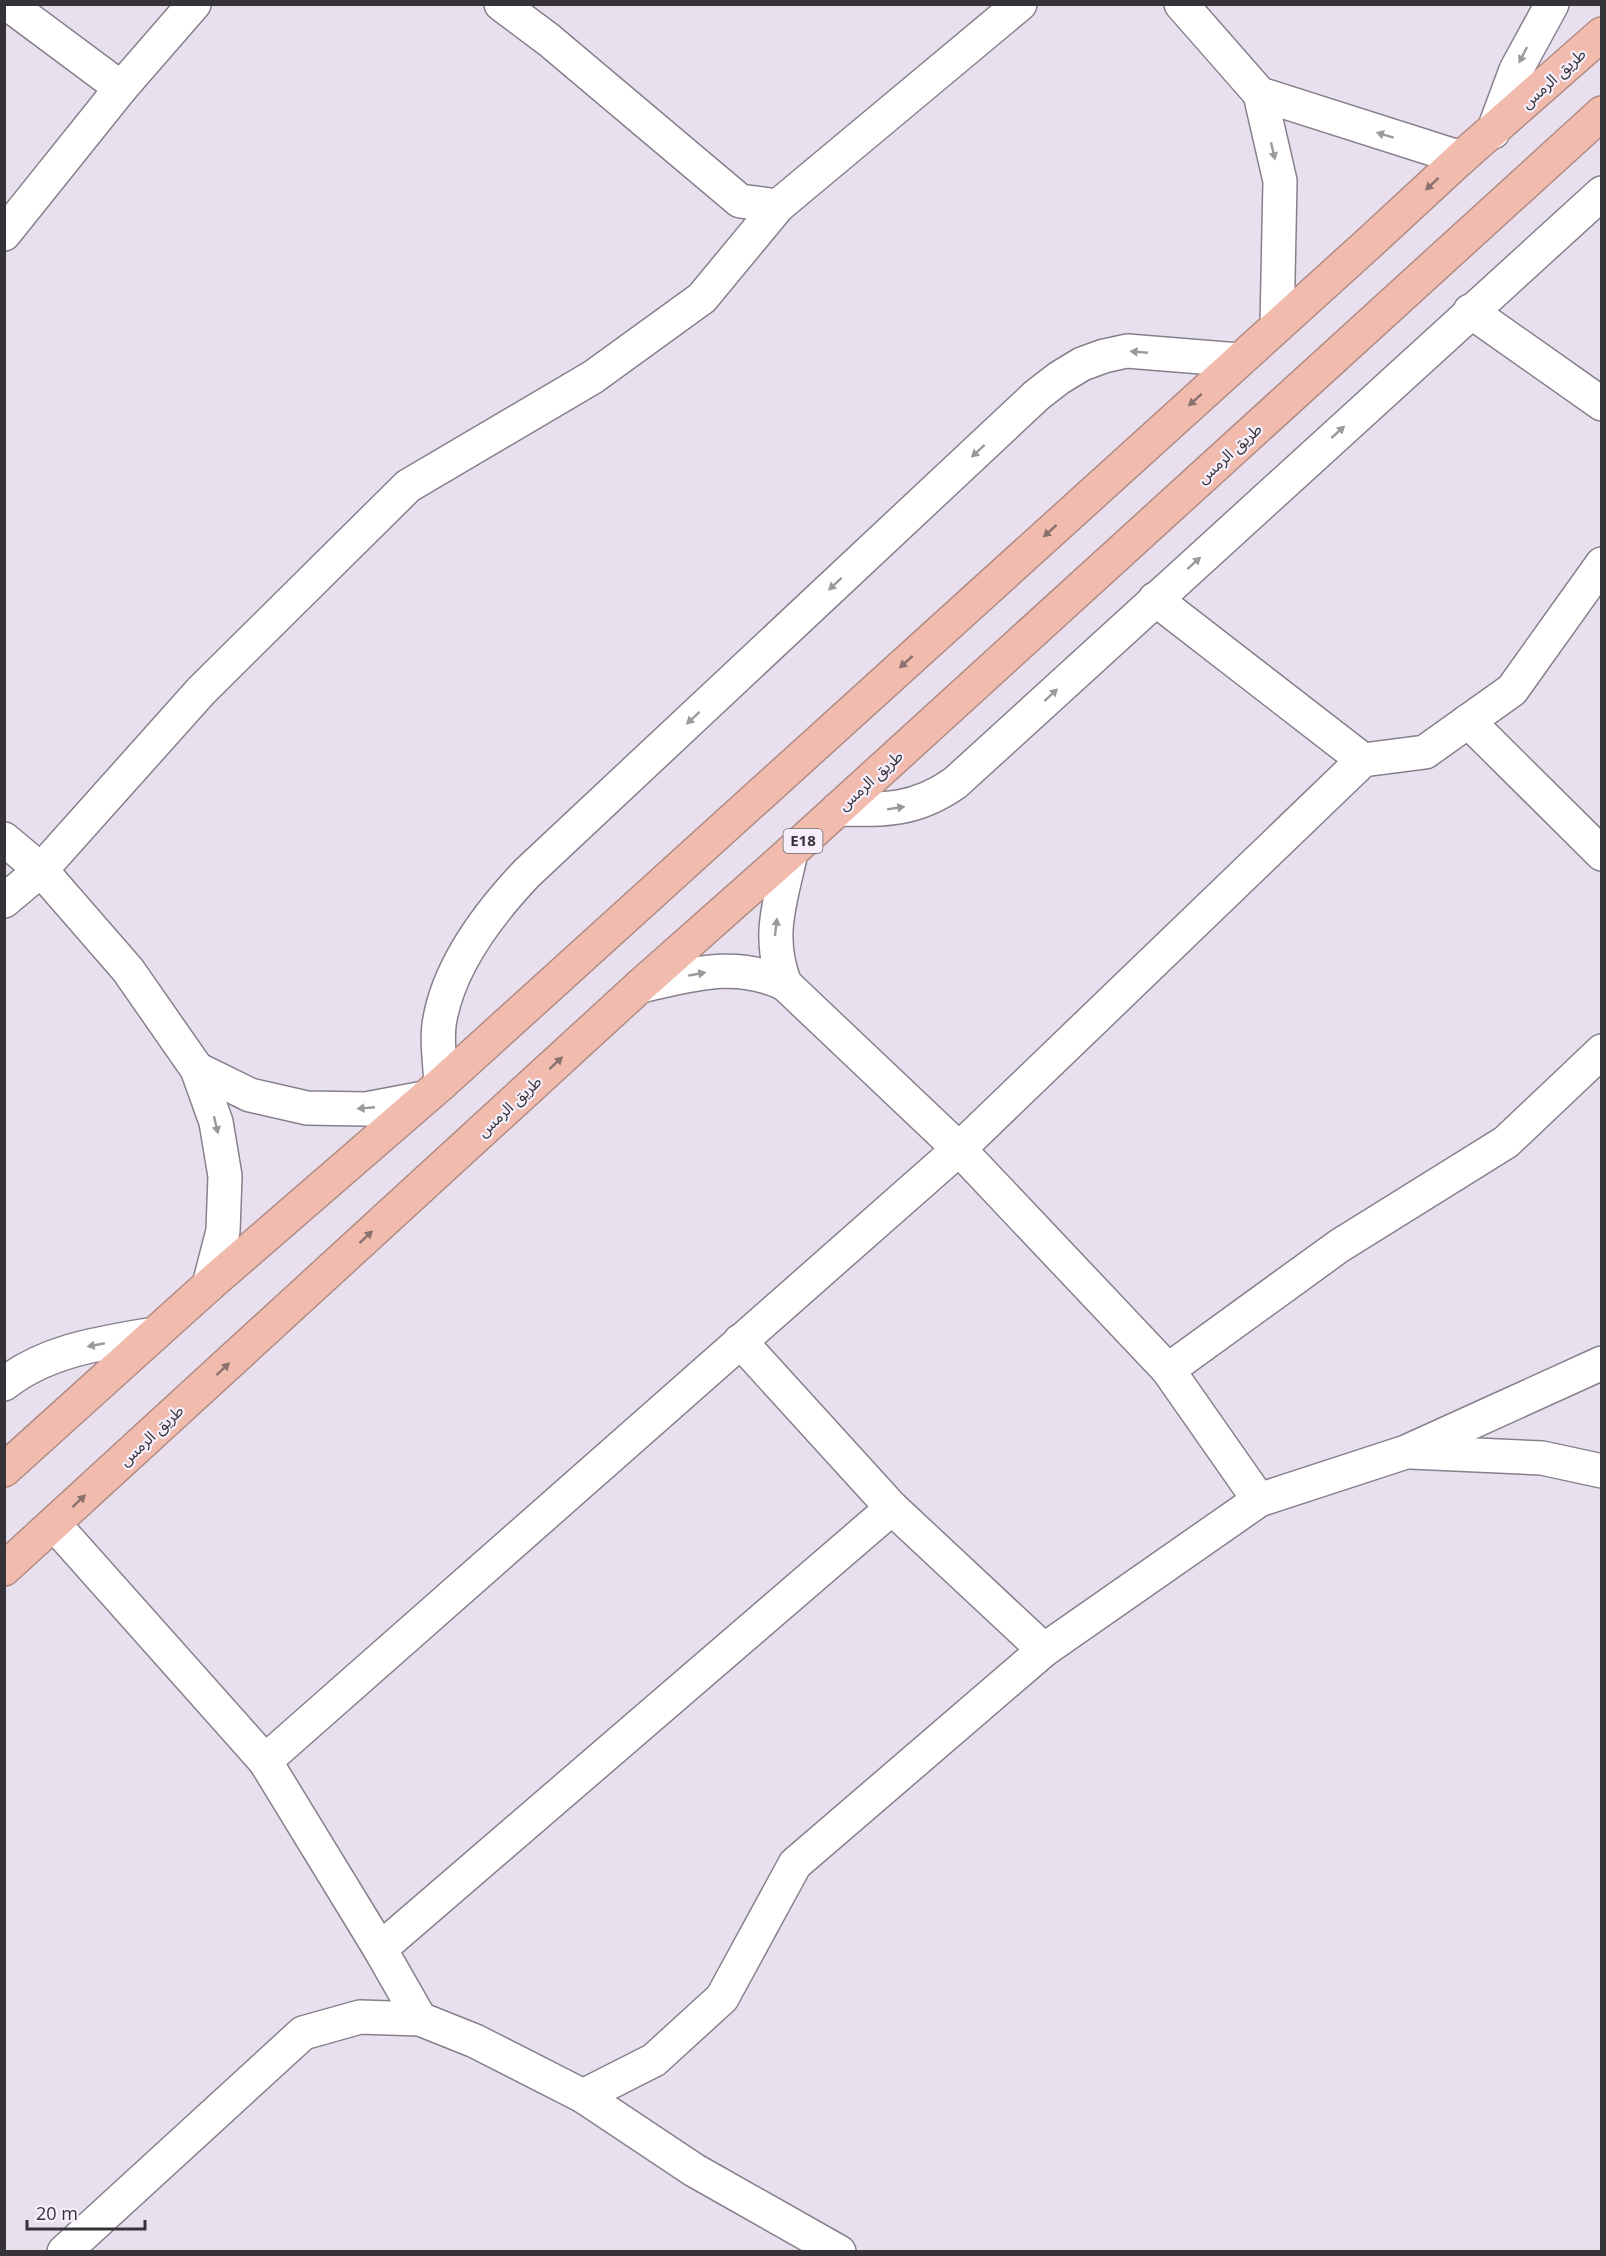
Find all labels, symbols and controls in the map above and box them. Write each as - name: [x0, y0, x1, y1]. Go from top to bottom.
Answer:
- street label: طريق الرمس: [1516, 43, 1591, 113]
- one-way arrow: [1518, 47, 1528, 64]
- one-way arrow: [1376, 130, 1394, 139]
- one-way arrow: [1269, 141, 1279, 160]
- one-way arrow: [1426, 177, 1440, 191]
- one-way arrow: [1129, 347, 1148, 357]
- one-way arrow: [1187, 393, 1202, 407]
- street label: طريق الرمس: [1192, 418, 1267, 488]
- one-way arrow: [1331, 425, 1346, 439]
- one-way arrow: [970, 444, 985, 458]
- one-way arrow: [1043, 524, 1058, 537]
- one-way arrow: [1186, 557, 1201, 570]
- one-way arrow: [828, 577, 843, 591]
- one-way arrow: [898, 655, 913, 669]
- one-way arrow: [1043, 688, 1058, 702]
- one-way arrow: [687, 710, 701, 724]
- street label: طريق الرمس: [833, 745, 908, 815]
- one-way arrow: [887, 804, 906, 813]
- road number: E18: [784, 829, 822, 853]
- one-way arrow: [772, 917, 781, 936]
- one-way arrow: [688, 969, 707, 978]
- one-way arrow: [549, 1056, 564, 1070]
- street label: طريق الرمس: [472, 1070, 546, 1142]
- one-way arrow: [357, 1103, 376, 1113]
- one-way arrow: [212, 1115, 221, 1134]
- one-way arrow: [359, 1231, 373, 1245]
- one-way arrow: [87, 1341, 106, 1350]
- one-way arrow: [215, 1362, 230, 1376]
- street label: طريق الرمس: [114, 1399, 188, 1471]
- one-way arrow: [71, 1495, 86, 1508]
- scale bar: [27, 2193, 146, 2231]
- text: 20 m: [36, 2201, 78, 2225]

